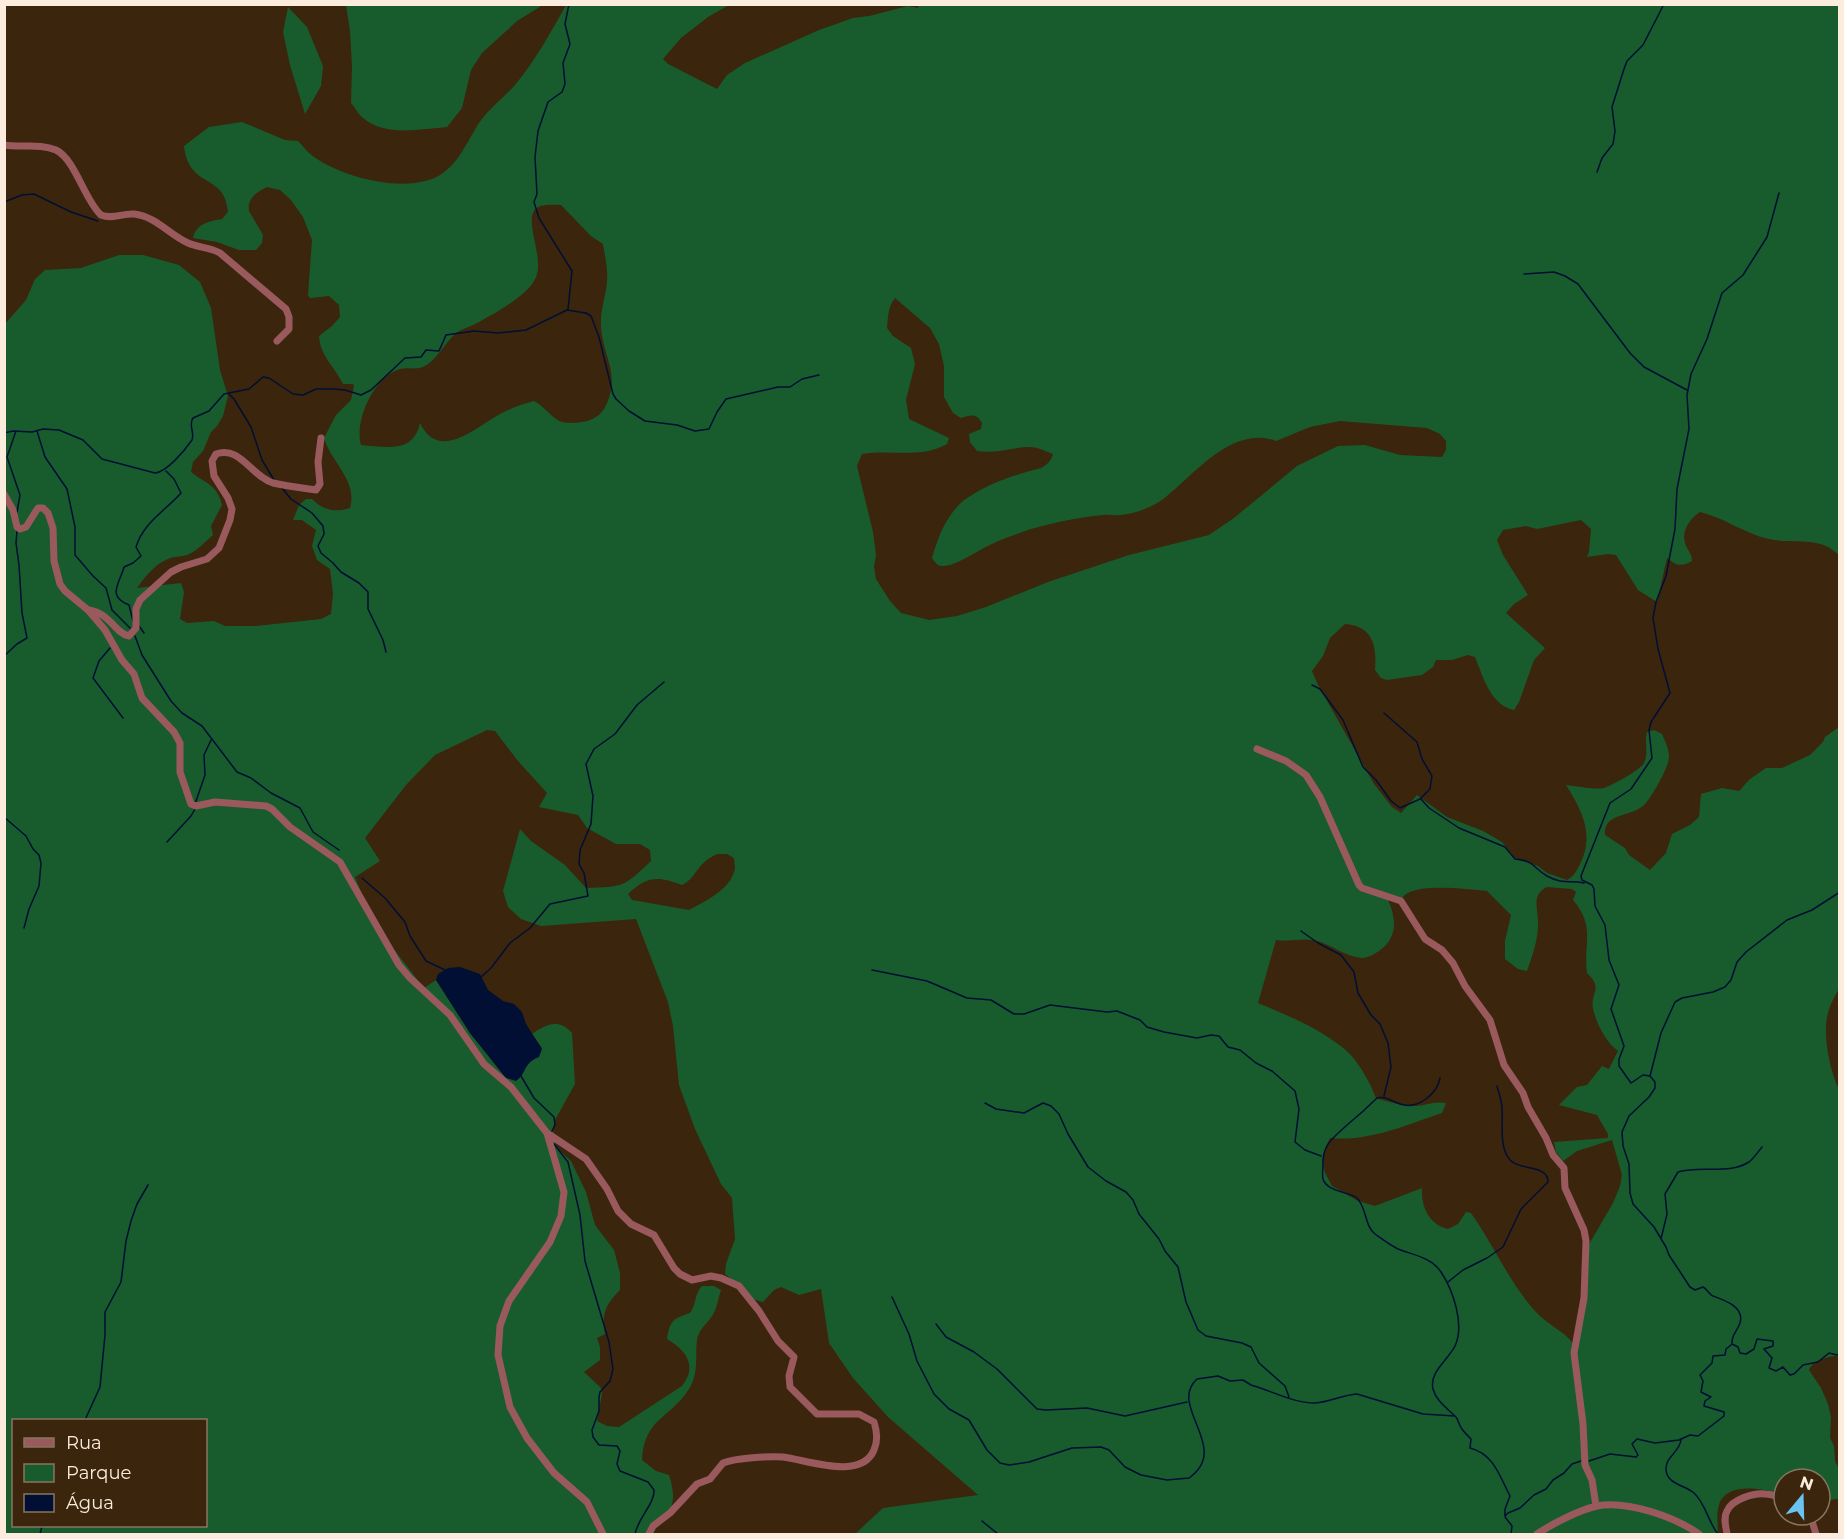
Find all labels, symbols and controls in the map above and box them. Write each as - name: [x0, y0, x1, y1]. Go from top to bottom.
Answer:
- legend: [12, 1419, 207, 1527]
- text: Rua: [66, 1432, 102, 1454]
- text: Parque: [66, 1462, 132, 1484]
- north arrow: [1772, 1467, 1832, 1527]
- text: N: [1798, 1472, 1816, 1494]
- text: Água: [66, 1492, 114, 1514]

